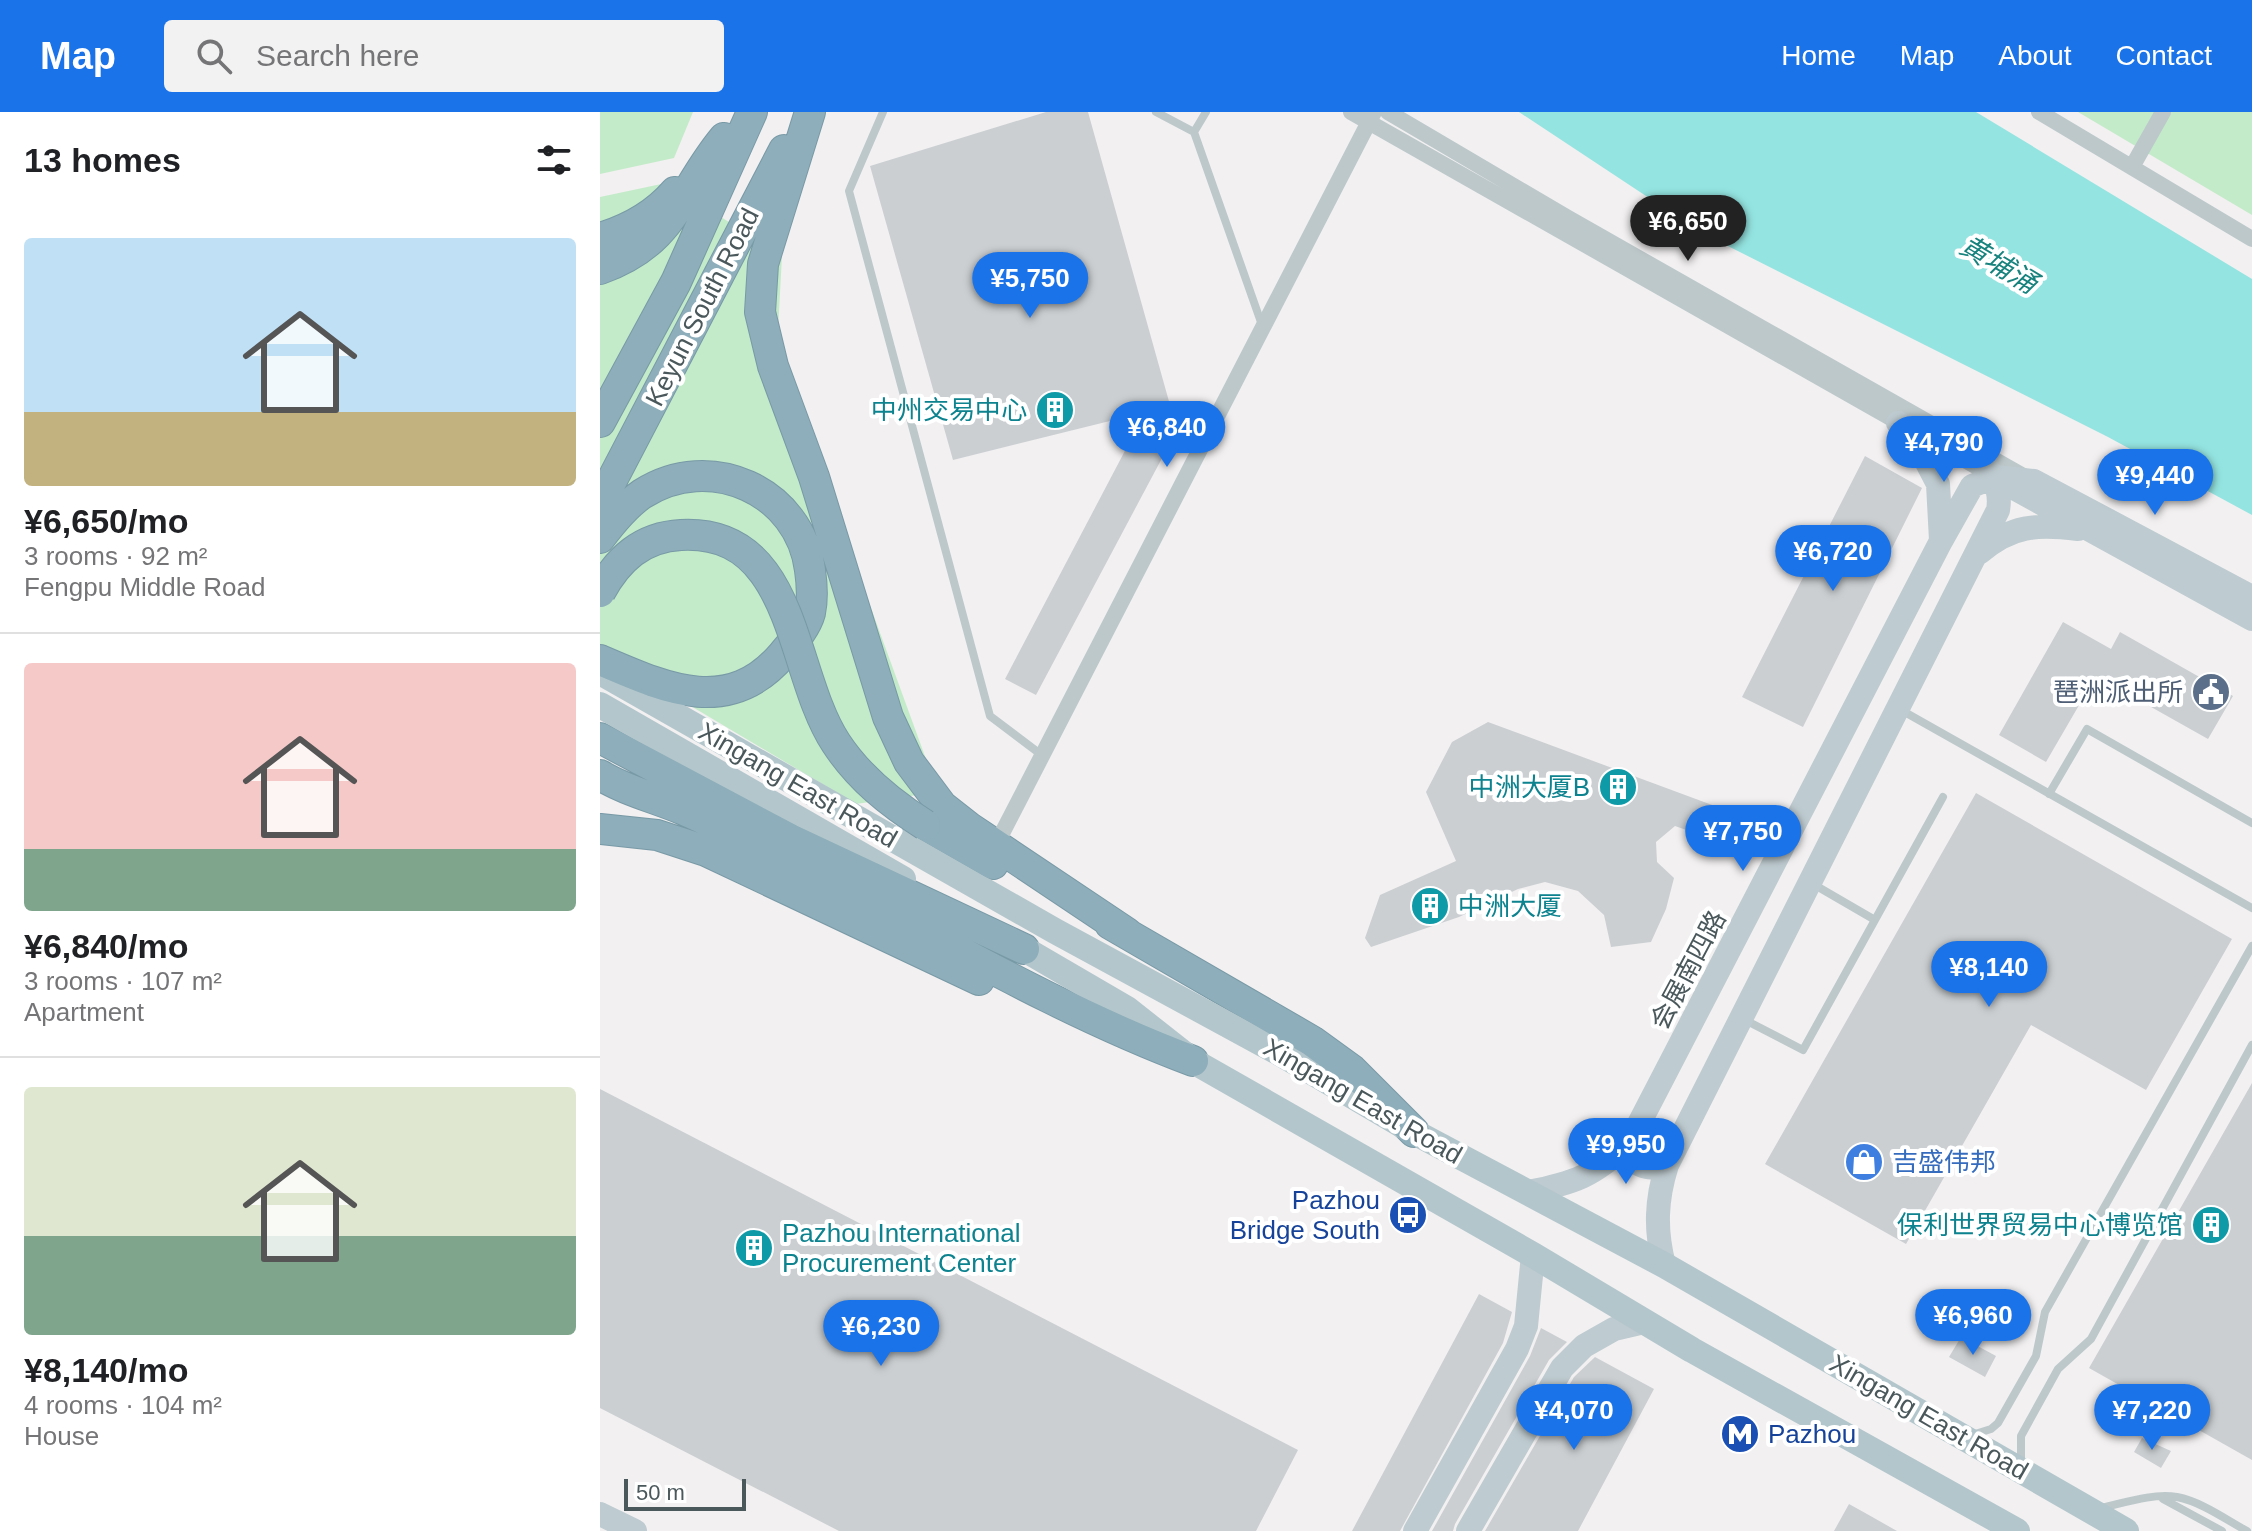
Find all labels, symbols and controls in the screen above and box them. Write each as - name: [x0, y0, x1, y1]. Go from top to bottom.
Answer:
- search box: [164, 20, 724, 92]
- icon: search: [192, 34, 236, 78]
- text: Map: [40, 35, 116, 77]
- text: Search here: [256, 39, 419, 72]
- text: Home: [1781, 40, 1856, 71]
- text: Map: [1900, 40, 1954, 71]
- text: About: [1998, 40, 2072, 71]
- text: Contact: [2116, 40, 2212, 71]
- icon: filters: [532, 138, 576, 182]
- text: 13 homes: [24, 141, 181, 179]
- pin: ¥6,650: [1623, 195, 1753, 263]
- street label: Keyun South Road: [639, 203, 765, 411]
- text: ¥6,650: [1648, 206, 1728, 236]
- water label: 黄埔涌: [1955, 230, 2045, 301]
- pin: ¥5,750: [965, 252, 1095, 320]
- text: ¥5,750: [990, 263, 1070, 293]
- icon: home: [228, 290, 372, 434]
- building icon: 中州交易中心: [1034, 389, 1076, 431]
- place label: 中州交易中心: [871, 395, 1027, 425]
- pin: ¥6,840: [1102, 401, 1232, 469]
- text: ¥6,840: [1127, 412, 1207, 442]
- pin: ¥4,790: [1879, 416, 2009, 484]
- text: ¥4,790: [1904, 427, 1984, 457]
- pin: ¥9,440: [2090, 449, 2220, 517]
- text: ¥9,440: [2115, 460, 2195, 490]
- text: ¥6,650/mo: [24, 502, 188, 540]
- pin: ¥6,720: [1768, 525, 1898, 593]
- text: ¥6,720: [1793, 536, 1873, 566]
- text: 3 rooms · 92 m²: [24, 541, 208, 571]
- text: Fengpu Middle Road: [24, 572, 265, 602]
- public building icon: 琶洲派出所: [2190, 671, 2232, 713]
- place label: 琶洲派出所: [2053, 677, 2183, 707]
- icon: home: [228, 715, 372, 859]
- street label: Xingang East Road: [693, 716, 903, 854]
- building icon: 中洲大厦B: [1597, 766, 1639, 808]
- place label: 中洲大厦B: [1469, 772, 1590, 802]
- pin: ¥7,750: [1678, 805, 1808, 873]
- text: ¥7,750: [1703, 816, 1783, 846]
- building icon: 中洲大厦: [1409, 885, 1451, 927]
- place label: 中洲大厦: [1458, 891, 1562, 921]
- street label: 会展南四路: [1644, 906, 1732, 1034]
- text: ¥6,840/mo: [24, 927, 188, 965]
- pin: ¥8,140: [1924, 941, 2054, 1009]
- text: ¥8,140: [1949, 952, 2029, 982]
- text: 3 rooms · 107 m²: [24, 966, 222, 996]
- text: Apartment: [24, 997, 144, 1027]
- street label: Xingang East Road: [1258, 1032, 1468, 1170]
- pin: ¥9,950: [1561, 1118, 1691, 1186]
- text: ¥9,950: [1586, 1129, 1666, 1159]
- icon: home: [228, 1139, 372, 1283]
- shop icon: 吉盛伟邦: [1843, 1141, 1885, 1183]
- place label: 吉盛伟邦: [1892, 1147, 1996, 1177]
- place label: Pazhou Bridge South: [1230, 1185, 1380, 1245]
- bus stop icon: Pazhou Bridge South: [1387, 1194, 1429, 1236]
- building icon: 保利世界贸易中心博览馆: [2190, 1204, 2232, 1246]
- place label: 保利世界贸易中心博览馆: [1897, 1210, 2183, 1240]
- place label: Pazhou International Procurement Center: [782, 1218, 1021, 1278]
- building icon: Pazhou International Procurement Center: [733, 1227, 775, 1269]
- pin: ¥6,960: [1908, 1289, 2038, 1357]
- pin: ¥6,230: [816, 1300, 946, 1368]
- text: ¥6,960: [1933, 1300, 2013, 1330]
- text: ¥6,230: [841, 1311, 921, 1341]
- street label: Xingang East Road: [1824, 1348, 2034, 1486]
- text: ¥8,140/mo: [24, 1351, 188, 1389]
- pin: ¥4,070: [1509, 1384, 1639, 1452]
- pin: ¥7,220: [2087, 1384, 2217, 1452]
- text: 4 rooms · 104 m²: [24, 1390, 222, 1420]
- text: ¥4,070: [1534, 1395, 1614, 1425]
- text: ¥7,220: [2112, 1395, 2192, 1425]
- metro station icon: Pazhou: [1719, 1413, 1761, 1455]
- place label: Pazhou: [1768, 1419, 1856, 1449]
- text: House: [24, 1421, 99, 1451]
- scale bar: [624, 1475, 746, 1511]
- text: 50 m: [636, 1480, 685, 1505]

